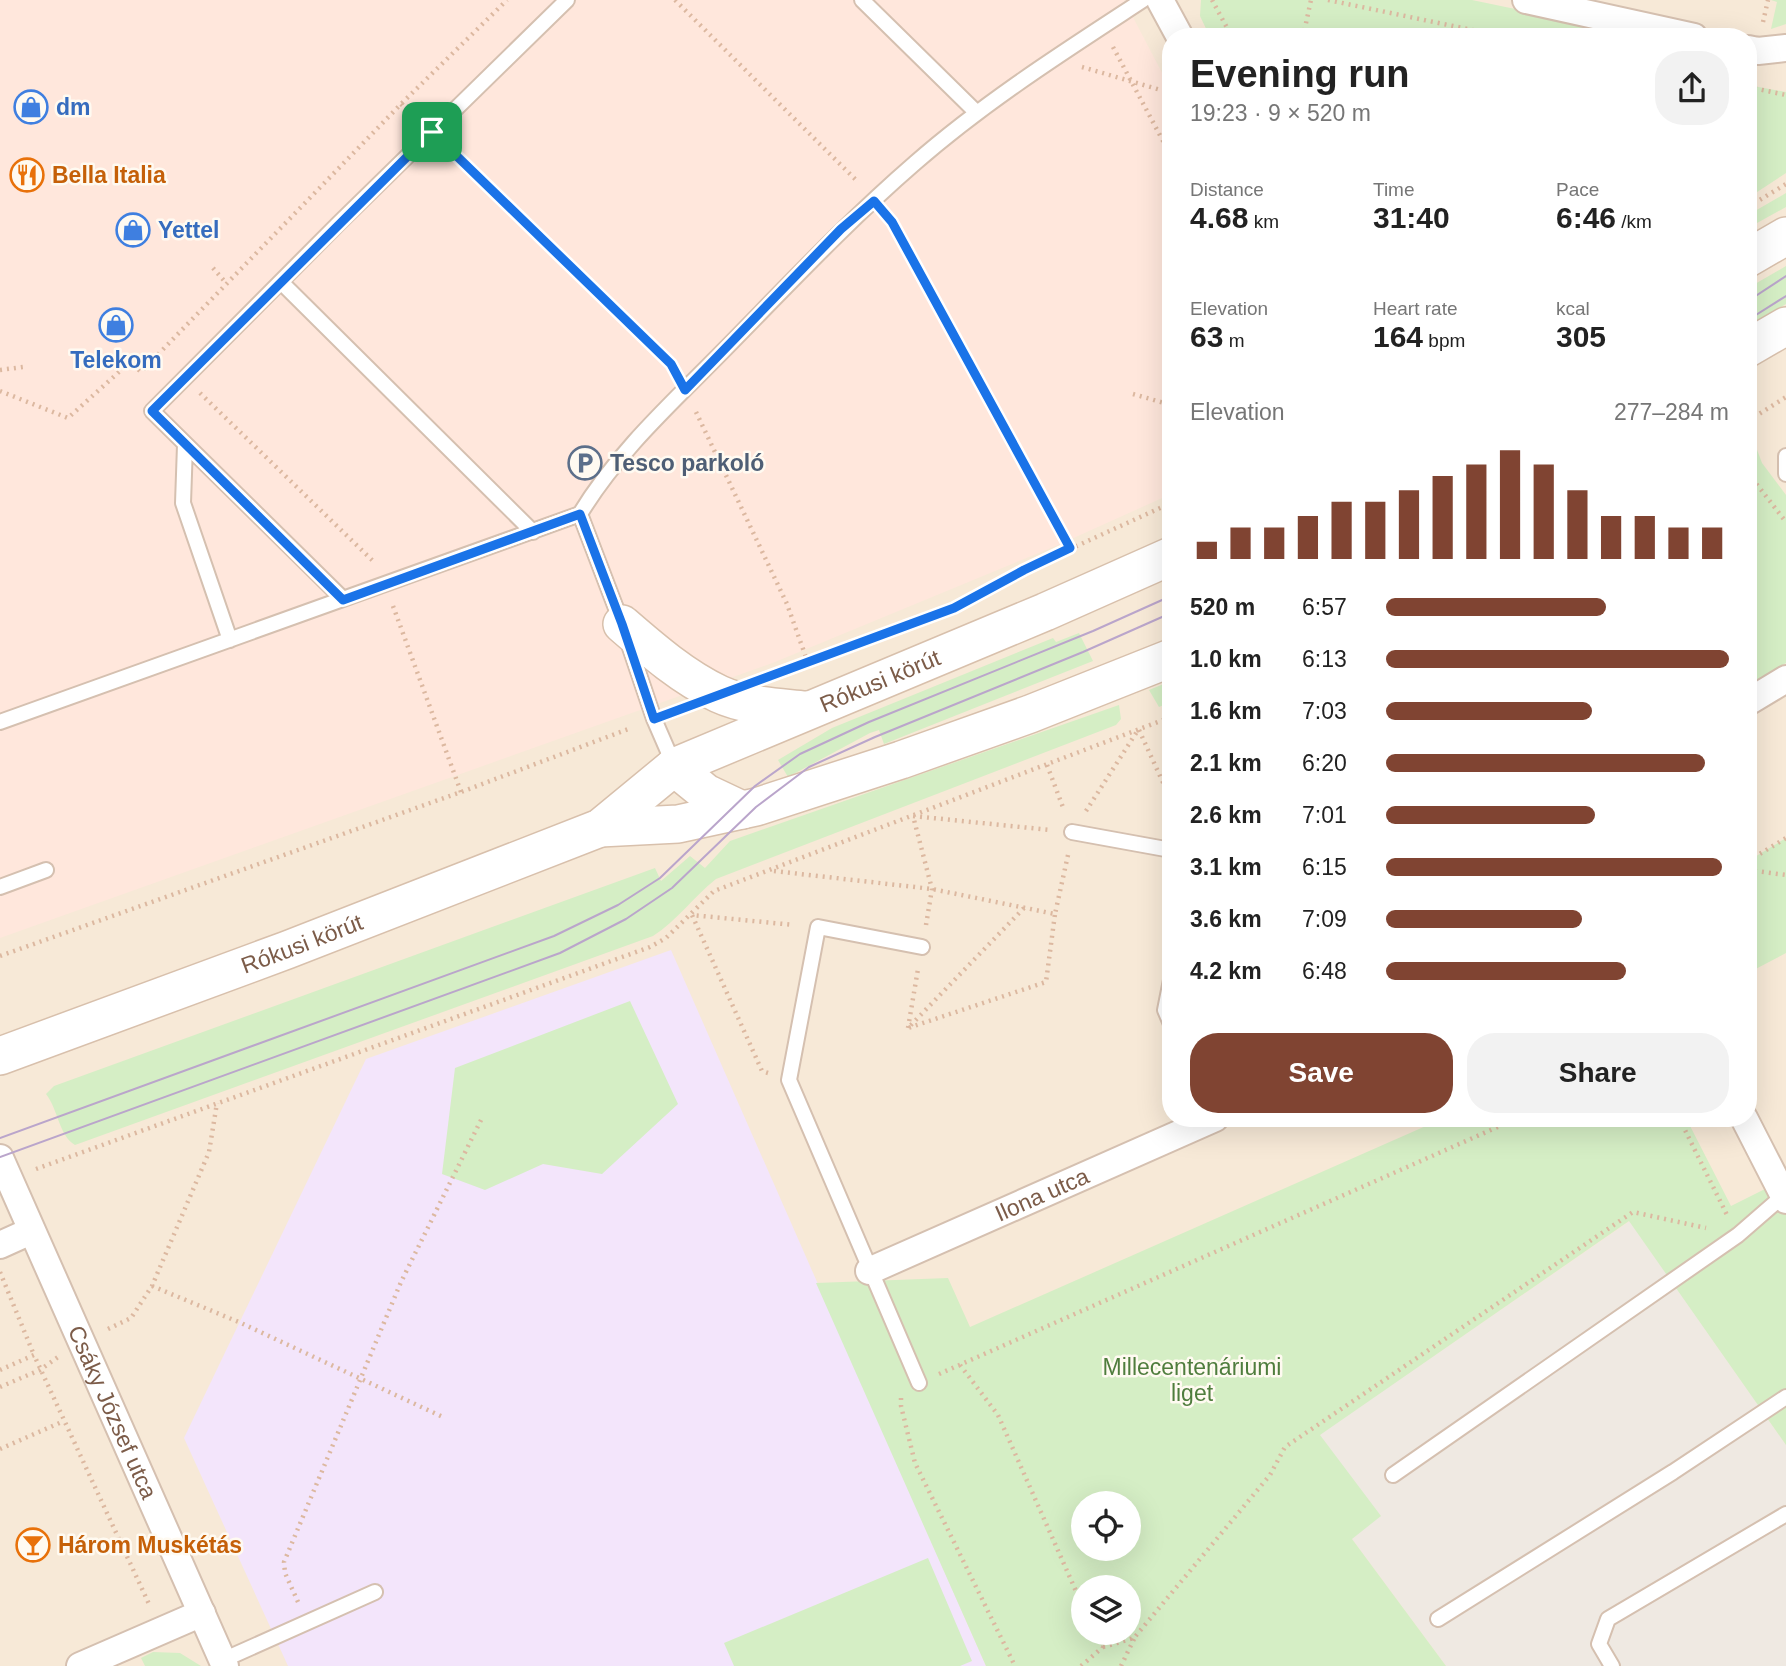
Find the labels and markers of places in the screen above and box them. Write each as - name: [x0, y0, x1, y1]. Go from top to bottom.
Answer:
- shop icon: dm: [12, 88, 50, 126]
- place label: dm: [56, 94, 91, 120]
- pin: [402, 102, 462, 162]
- restaurant icon: Bella Italia: [8, 156, 46, 194]
- place label: Bella Italia: [52, 162, 166, 188]
- shop icon: Yettel: [114, 211, 152, 249]
- place label: Yettel: [158, 217, 219, 243]
- shop icon: Telekom: [97, 306, 135, 344]
- place label: Telekom: [70, 347, 162, 373]
- parking icon: Tesco parkoló: [566, 444, 604, 482]
- place label: Tesco parkoló: [610, 450, 764, 476]
- bar icon: Három Muskétás: [14, 1526, 52, 1564]
- place label: Három Muskétás: [58, 1532, 242, 1558]

